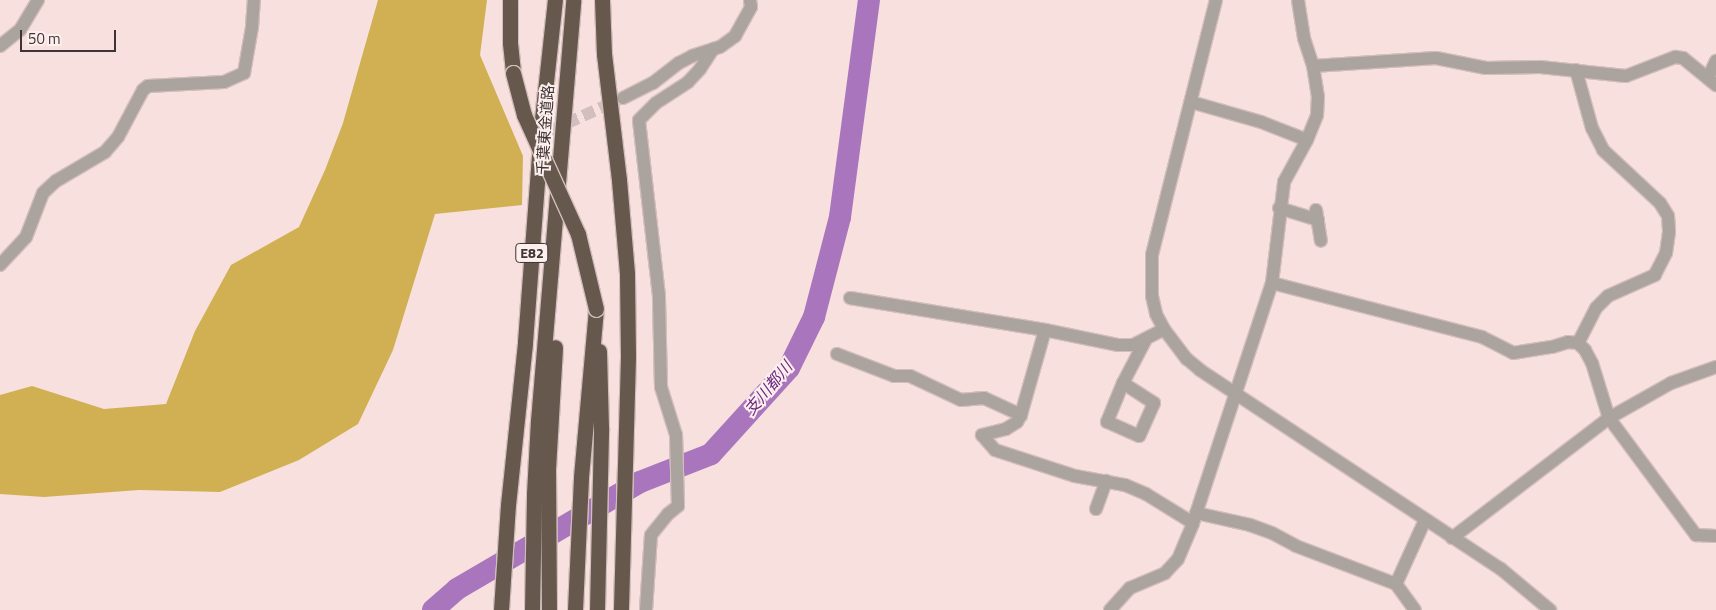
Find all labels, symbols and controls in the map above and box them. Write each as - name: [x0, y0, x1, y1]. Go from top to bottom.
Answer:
- scale bar: [22, 20, 119, 52]
- text: 50 m: [28, 27, 61, 50]
- street label: 千葉東金道路: [533, 84, 557, 176]
- road number: E82: [514, 242, 550, 264]
- water label: 支川都川: [740, 357, 796, 419]

